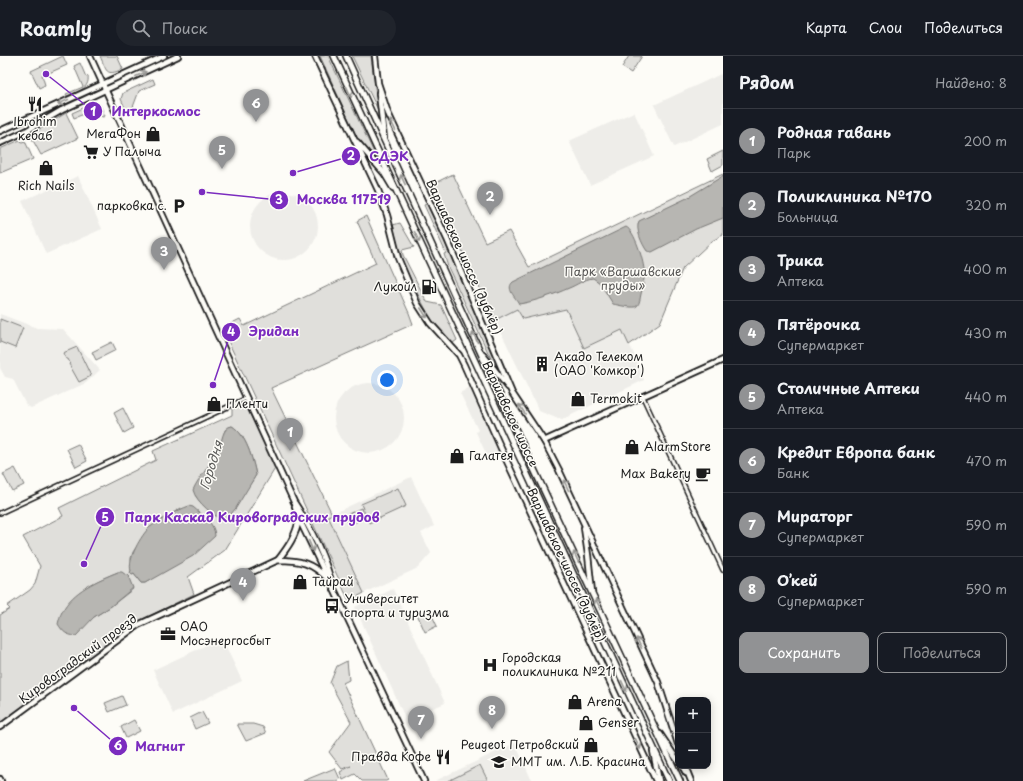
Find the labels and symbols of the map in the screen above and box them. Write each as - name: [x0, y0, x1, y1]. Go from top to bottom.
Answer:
- one-way arrow: [134, 70, 146, 77]
- one-way arrow: [346, 85, 354, 97]
- pin: 6: [243, 89, 269, 122]
- restaurant icon: Ibrohim кебаб: [26, 95, 44, 113]
- one-way arrow: [57, 99, 69, 106]
- callout: Интеркосмос: [83, 99, 209, 124]
- text: Интеркосмос: [111, 101, 201, 120]
- text: 1: [90, 102, 96, 120]
- place label: Ibrohim кебаб: [13, 112, 57, 144]
- one-way arrow: [389, 119, 396, 131]
- place label: МегаФон: [86, 124, 141, 142]
- shop icon: МегаФон: [144, 125, 162, 143]
- pin: 5: [209, 136, 235, 169]
- place label: У Палыча: [103, 142, 162, 160]
- supermarket icon: У Палыча: [82, 143, 100, 161]
- callout: СДЭК: [341, 143, 417, 168]
- text: 2: [347, 146, 356, 164]
- text: СДЭК: [369, 146, 409, 165]
- shop icon: Rich Nails: [37, 159, 55, 177]
- one-way arrow: [399, 175, 406, 187]
- place label: Rich Nails: [18, 176, 75, 194]
- street label: Варшавское шоссе (дублёр): [422, 176, 507, 337]
- pin: 2: [477, 182, 503, 215]
- callout: Москва 117519: [269, 187, 400, 212]
- text: Москва 117519: [297, 189, 391, 208]
- text: 3: [275, 190, 283, 208]
- place label: парковка с.: [97, 196, 167, 214]
- parking icon: парковка с.: [170, 197, 188, 215]
- one-way arrow: [414, 231, 421, 243]
- pin: 3: [151, 237, 177, 270]
- park label: Парк «Варшавские пруды»: [565, 262, 681, 294]
- place label: Лукойл: [374, 277, 417, 295]
- fuel station icon: Лукойл: [420, 278, 438, 296]
- one-way arrow: [420, 307, 428, 319]
- callout: Эридан: [221, 319, 307, 344]
- text: Эридан: [249, 321, 299, 340]
- text: 4: [227, 322, 235, 340]
- one-way arrow: [470, 331, 478, 343]
- place label: Акадо Телеком (ОАО 'Комкор'): [554, 347, 645, 379]
- building icon: Акадо Телеком (ОАО 'Комкор'): [533, 355, 551, 373]
- street label: Варшавское шоссе: [478, 358, 543, 470]
- your location: [377, 370, 397, 390]
- place label: Termokit: [590, 389, 642, 407]
- shop icon: Termokit: [569, 390, 587, 408]
- place label: Пленти: [226, 394, 268, 412]
- shop icon: Пленти: [205, 395, 223, 413]
- one-way arrow: [518, 404, 526, 415]
- pin: 1: [277, 418, 303, 451]
- water label: Городня: [194, 437, 227, 492]
- place label: AlarmStore: [644, 437, 711, 455]
- shop icon: AlarmStore: [623, 438, 641, 456]
- place label: Галатея: [469, 446, 513, 464]
- shop icon: Галатея: [448, 447, 466, 465]
- place label: Max Bakery: [621, 464, 691, 482]
- cafe icon: Max Bakery: [694, 465, 712, 483]
- one-way arrow: [562, 479, 569, 491]
- street label: Варшавское шоссе (дублёр): [523, 484, 611, 645]
- callout: Парк Каскад Кировоградских прудов: [95, 505, 388, 530]
- text: Парк Каскад Кировоградских прудов: [124, 507, 380, 526]
- text: 5: [101, 508, 109, 526]
- one-way arrow: [308, 540, 316, 552]
- one-way arrow: [572, 551, 579, 563]
- pin: 4: [230, 568, 256, 601]
- place label: Тайрай: [312, 572, 354, 590]
- shop icon: Тайрай: [291, 573, 309, 591]
- place label: Университет спорта и туризма: [344, 589, 450, 621]
- bus stop icon: Университет спорта и туризма: [323, 597, 341, 615]
- one-way arrow: [594, 599, 601, 611]
- street label: Кировоградский проезд: [15, 609, 140, 707]
- place label: ОАО Мосэнергосбыт: [180, 617, 271, 649]
- office icon: ОАО Мосэнергосбыт: [159, 625, 177, 643]
- one-way arrow: [635, 637, 642, 649]
- place label: Городская поликлиника №211: [502, 648, 616, 680]
- hospital icon: Городская поликлиника №211: [481, 656, 499, 674]
- one-way arrow: [621, 679, 628, 691]
- place label: Arena: [587, 692, 622, 710]
- shop icon: Arena: [566, 693, 584, 711]
- pin: 8: [479, 696, 505, 729]
- pin: 7: [408, 706, 434, 739]
- place label: Genser: [598, 713, 639, 731]
- shop icon: Genser: [577, 714, 595, 732]
- callout: Магнит: [108, 734, 193, 759]
- place label: Peugeot Петровский: [461, 735, 579, 753]
- text: 6: [114, 736, 123, 754]
- text: Магнит: [135, 736, 186, 755]
- shop icon: Peugeot Петровский: [582, 736, 600, 754]
- one-way arrow: [635, 738, 642, 750]
- place label: Правда Кофе: [351, 747, 431, 765]
- restaurant icon: Правда Кофе: [434, 748, 452, 766]
- place label: ММТ им. Л.Б. Красина: [511, 752, 646, 770]
- school or university icon: ММТ им. Л.Б. Красина: [490, 753, 508, 771]

